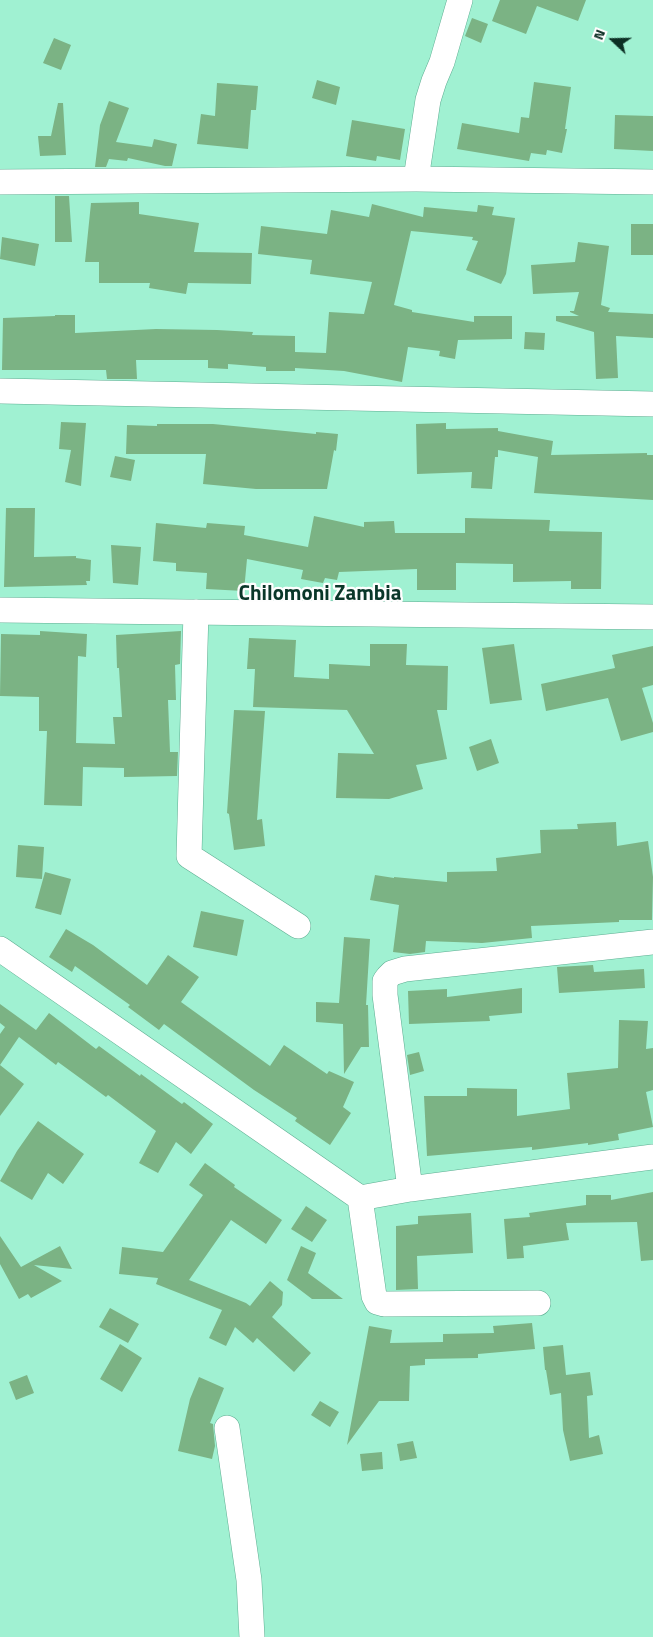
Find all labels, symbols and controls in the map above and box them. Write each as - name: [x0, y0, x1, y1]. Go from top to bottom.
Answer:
- north arrow: [588, 15, 638, 65]
- text: N: [587, 26, 610, 43]
- district label: Chilomoni Zambia: [239, 582, 401, 608]

